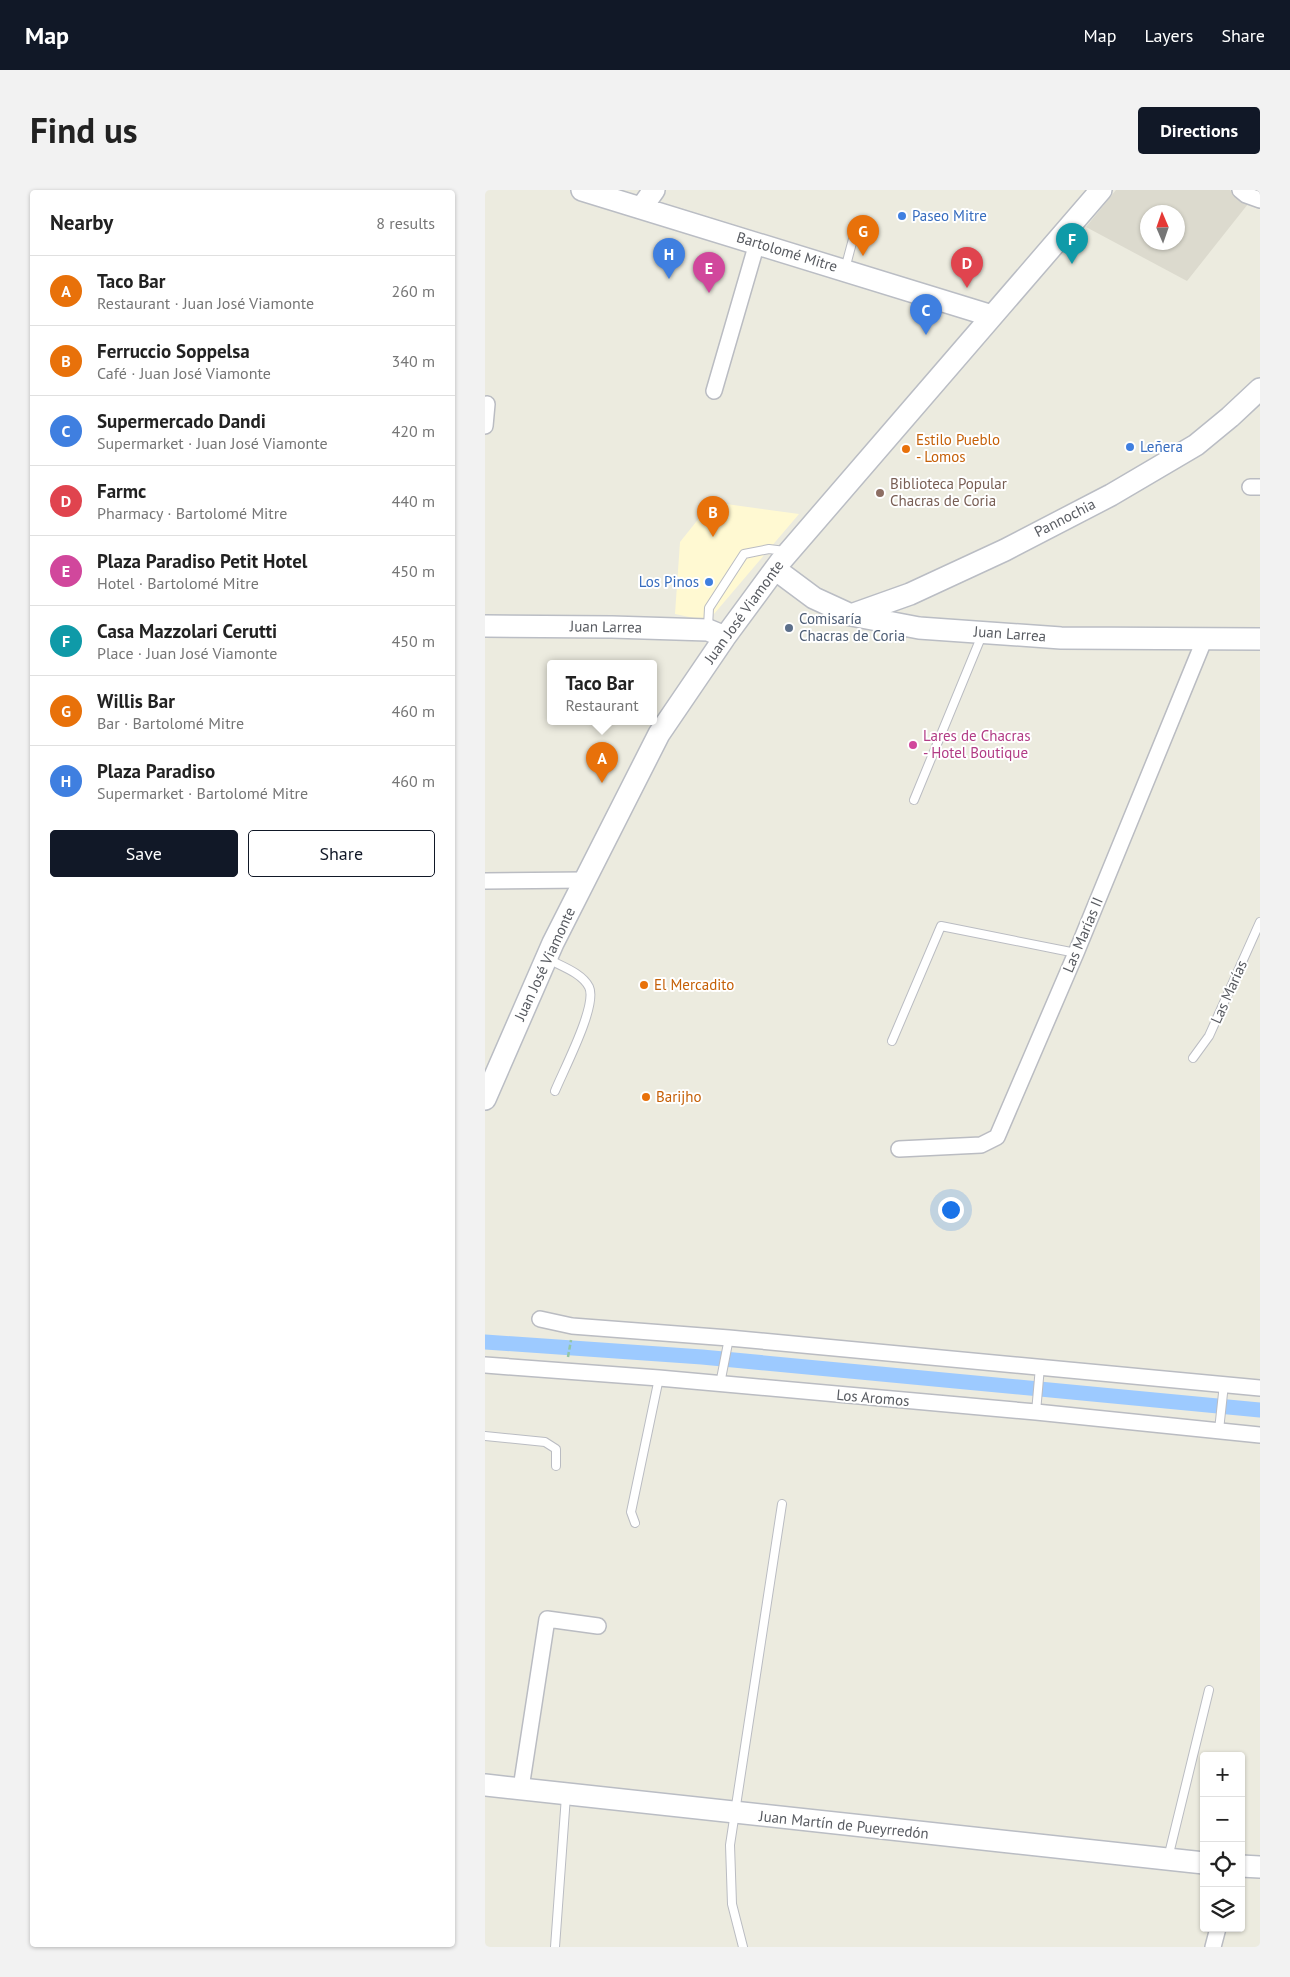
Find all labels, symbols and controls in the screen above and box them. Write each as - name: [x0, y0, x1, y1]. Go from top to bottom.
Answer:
- text: Map: [25, 20, 69, 51]
- text: Map: [1084, 24, 1116, 47]
- text: Layers: [1144, 24, 1193, 47]
- text: Share: [1221, 24, 1265, 47]
- text: Find us: [30, 107, 138, 153]
- button: Directions: [1138, 107, 1260, 154]
- north arrow: [1140, 205, 1185, 250]
- place label: Paseo Mitre: [912, 206, 987, 225]
- text: Nearby: [50, 209, 113, 236]
- marker: Paseo Mitre: [896, 210, 908, 222]
- text: 8 results: [376, 213, 435, 233]
- pin: G: [847, 215, 879, 256]
- pin: F: [1056, 223, 1088, 264]
- street label: Bartolomé Mitre: [734, 227, 840, 276]
- pin: H: [653, 238, 685, 279]
- pin: D: [951, 247, 983, 288]
- pin: E: [693, 252, 725, 293]
- text: Taco Bar: [97, 269, 165, 293]
- text: A: [61, 281, 71, 301]
- text: 260 m: [392, 281, 435, 301]
- text: Restaurant · Juan José Viamonte: [97, 293, 314, 313]
- pin: C: [910, 294, 942, 335]
- text: Ferruccio Soppelsa: [97, 339, 250, 363]
- text: B: [61, 351, 71, 371]
- text: 340 m: [392, 351, 435, 371]
- text: Café · Juan José Viamonte: [97, 363, 271, 383]
- text: Supermercado Dandi: [97, 409, 266, 433]
- text: C: [62, 421, 70, 441]
- text: 420 m: [392, 421, 435, 441]
- place label: Estilo Pueblo - Lomos: [916, 430, 1000, 466]
- text: Supermarket · Juan José Viamonte: [97, 433, 328, 453]
- place label: Leñera: [1140, 437, 1183, 456]
- marker: Leñera: [1124, 441, 1136, 453]
- marker: Estilo Pueblo - Lomos: [900, 443, 912, 455]
- place label: Biblioteca Popular Chacras de Coria: [890, 474, 1007, 510]
- text: Farmc: [97, 479, 146, 503]
- marker: Biblioteca Popular Chacras de Coria: [874, 487, 886, 499]
- text: D: [61, 491, 71, 511]
- text: 440 m: [392, 491, 435, 511]
- street label: Pannochia: [1031, 494, 1099, 541]
- pin: B: [697, 496, 729, 537]
- text: Pharmacy · Bartolomé Mitre: [97, 503, 287, 523]
- text: Plaza Paradiso Petit Hotel: [97, 549, 307, 573]
- street label: Juan José Viamonte: [699, 556, 787, 668]
- text: E: [62, 561, 70, 581]
- text: 450 m: [392, 561, 435, 581]
- place label: Los Pinos: [639, 572, 699, 591]
- text: Hotel · Bartolomé Mitre: [97, 573, 259, 593]
- marker: Los Pinos: [703, 576, 715, 588]
- place label: Comisaría Chacras de Coria: [799, 609, 905, 645]
- street label: Juan Larrea: [569, 616, 642, 637]
- text: Casa Mazzolari Cerutti: [97, 619, 277, 643]
- street label: Juan Larrea: [972, 621, 1047, 645]
- marker: Comisaría Chacras de Coria: [783, 622, 795, 634]
- text: F: [62, 631, 70, 651]
- text: 450 m: [392, 631, 435, 651]
- text: Place · Juan José Viamonte: [97, 643, 277, 663]
- popup: [547, 660, 657, 725]
- text: Taco Bar: [565, 671, 634, 695]
- text: Willis Bar: [97, 689, 175, 713]
- text: Restaurant: [565, 695, 639, 715]
- text: G: [61, 701, 71, 721]
- text: 460 m: [392, 701, 435, 721]
- text: Bar · Bartolomé Mitre: [97, 713, 244, 733]
- place label: Lares de Chacras - Hotel Boutique: [923, 726, 1030, 762]
- marker: Lares de Chacras - Hotel Boutique: [907, 739, 919, 751]
- pin: A: [586, 742, 618, 783]
- text: Plaza Paradiso: [97, 759, 215, 783]
- text: H: [61, 771, 71, 791]
- text: 460 m: [392, 771, 435, 791]
- text: Supermarket · Bartolomé Mitre: [97, 783, 308, 803]
- button: Save: [50, 830, 238, 877]
- button: Share: [248, 830, 435, 877]
- street label: Las Marías II: [1058, 894, 1107, 975]
- street label: Juan José Viamonte: [510, 904, 579, 1024]
- street label: Las Marías: [1206, 957, 1251, 1026]
- place label: El Mercadito: [654, 975, 734, 994]
- marker: El Mercadito: [638, 979, 650, 991]
- place label: Barijho: [656, 1087, 702, 1106]
- marker: Barijho: [640, 1091, 652, 1103]
- your location: [938, 1197, 964, 1223]
- street label: Los Aromos: [836, 1385, 910, 1410]
- map controls: [1200, 1752, 1245, 1932]
- button: +: [1200, 1752, 1245, 1797]
- button: −: [1200, 1797, 1245, 1842]
- street label: Juan Martín de Pueyrredón: [757, 1806, 930, 1843]
- button: locate: [1200, 1842, 1245, 1887]
- button: layers: [1200, 1887, 1245, 1932]

